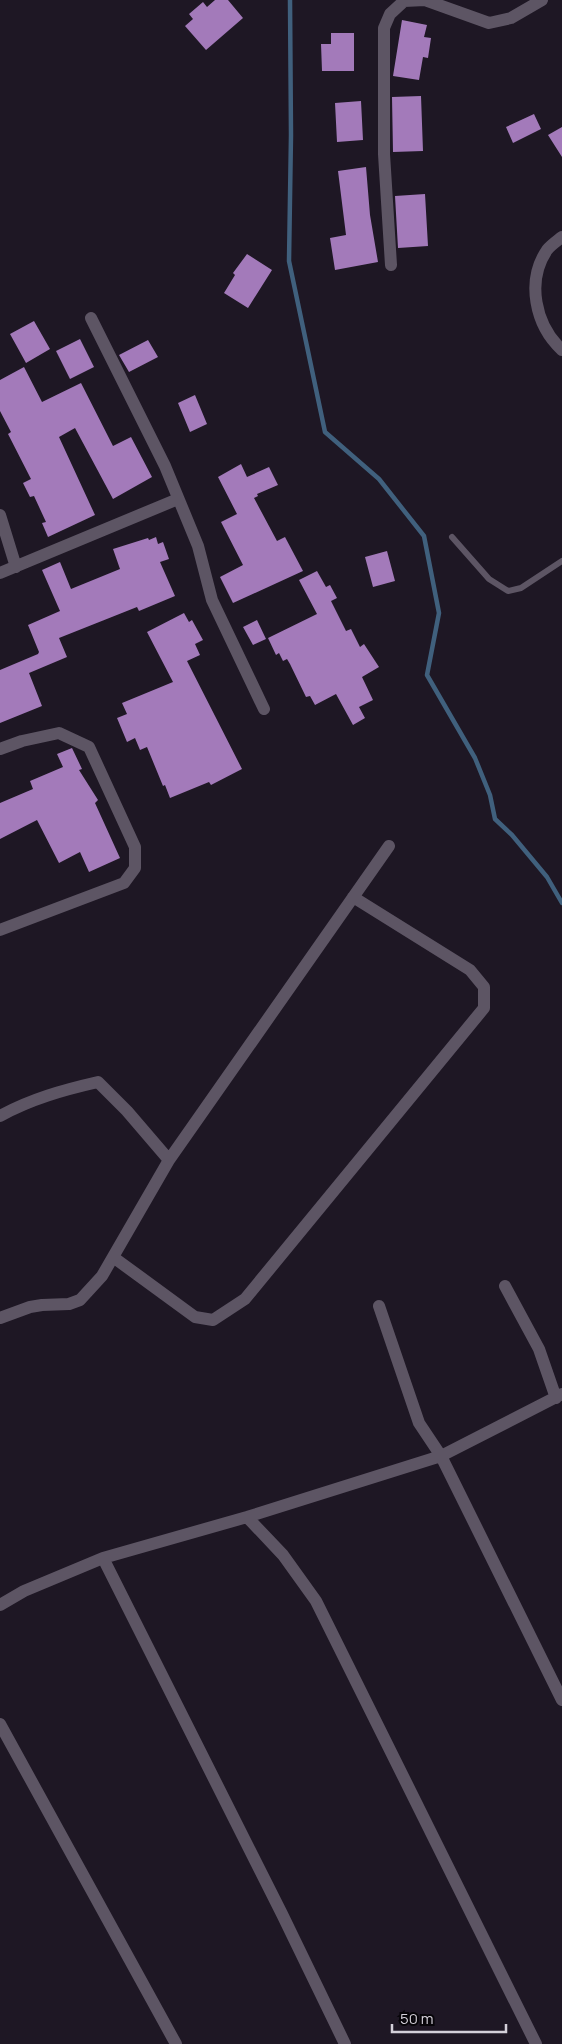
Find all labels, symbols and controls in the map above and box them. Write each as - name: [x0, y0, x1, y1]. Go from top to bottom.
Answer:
- scale bar: [392, 2002, 506, 2034]
- text: 50 m: [400, 2008, 434, 2029]

